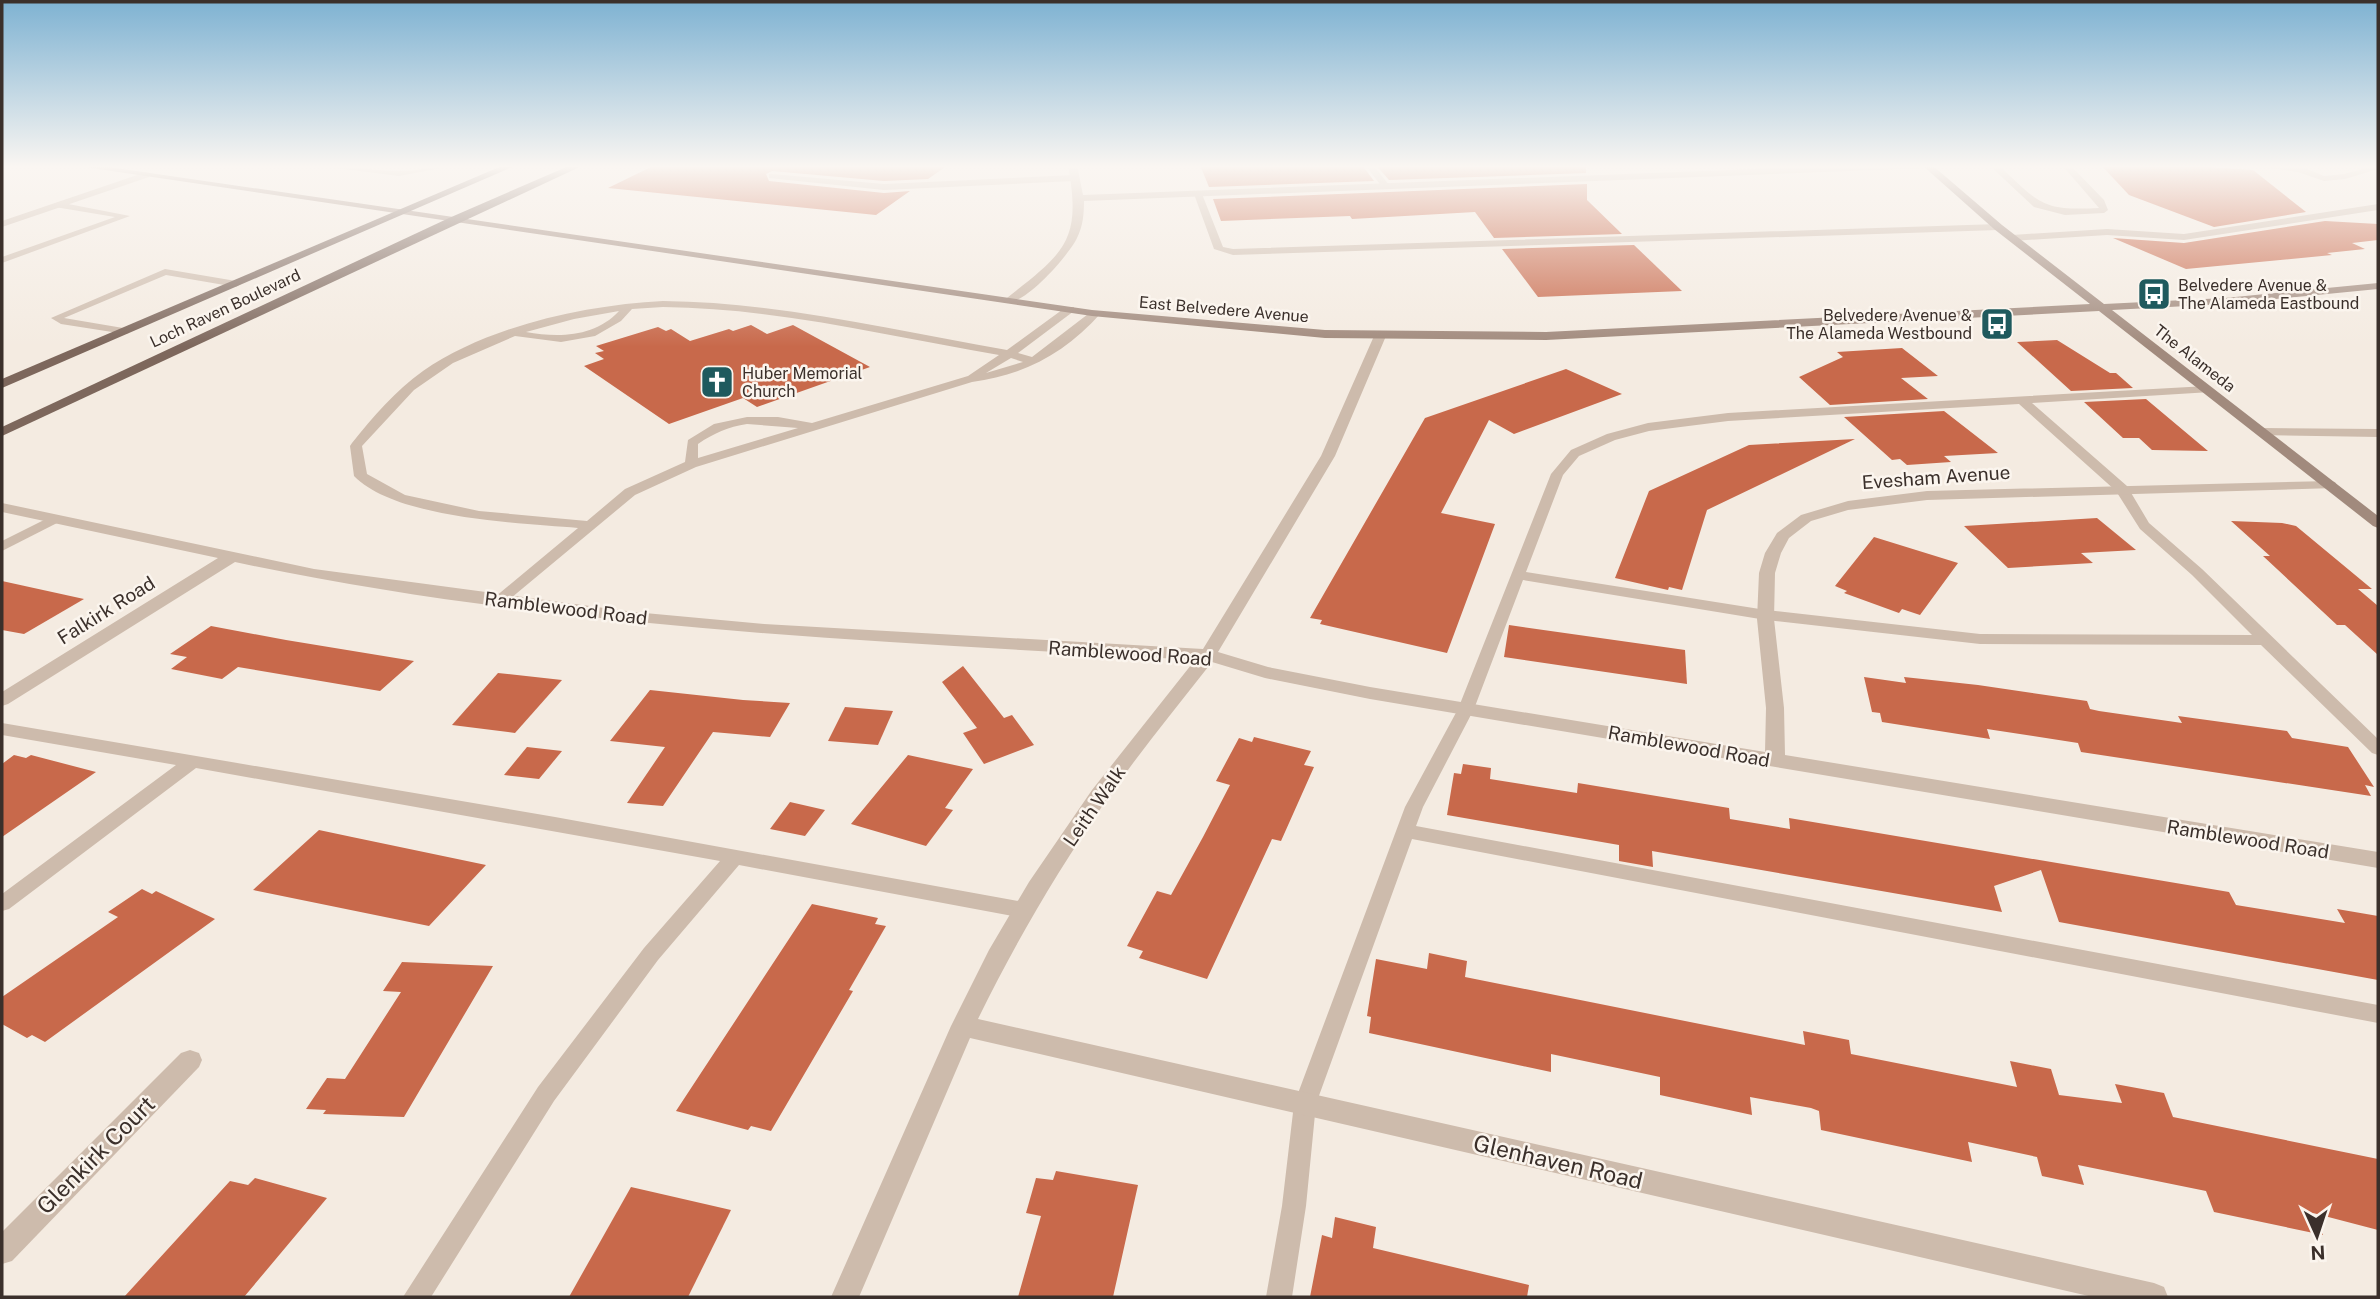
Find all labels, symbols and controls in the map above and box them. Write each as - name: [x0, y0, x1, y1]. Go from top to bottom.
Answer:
- street label: Loch Raven Boulevard: [147, 265, 304, 352]
- bus stop icon: Belvedere Avenue & The Alameda Eastbound: [2135, 275, 2173, 313]
- place label: Belvedere Avenue & The Alameda Eastbound: [2178, 276, 2359, 313]
- street label: East Belvedere Avenue: [1138, 293, 1310, 326]
- bus stop icon: Belvedere Avenue & The Alameda Westbound: [1978, 305, 2016, 343]
- place label: Belvedere Avenue & The Alameda Westbound: [1786, 306, 1972, 343]
- street label: The Alameda: [2150, 321, 2239, 396]
- church icon: Huber Memorial Church: [698, 363, 736, 401]
- place label: Huber Memorial Church: [742, 364, 862, 401]
- street label: Evesham Avenue: [1861, 461, 2011, 493]
- street label: Falkirk Road: [53, 571, 159, 649]
- street label: Ramblewood Road: [483, 587, 649, 629]
- street label: Ramblewood Road: [1047, 636, 1213, 670]
- street label: Ramblewood Road: [1606, 721, 1772, 771]
- street label: Leith Walk: [1058, 761, 1130, 850]
- street label: Ramblewood Road: [2165, 815, 2331, 863]
- street label: Glenkirk Court: [31, 1090, 160, 1219]
- street label: Glenhaven Road: [1471, 1129, 1645, 1194]
- north arrow: [2282, 1201, 2352, 1271]
- text: N: [2310, 1242, 2326, 1264]

